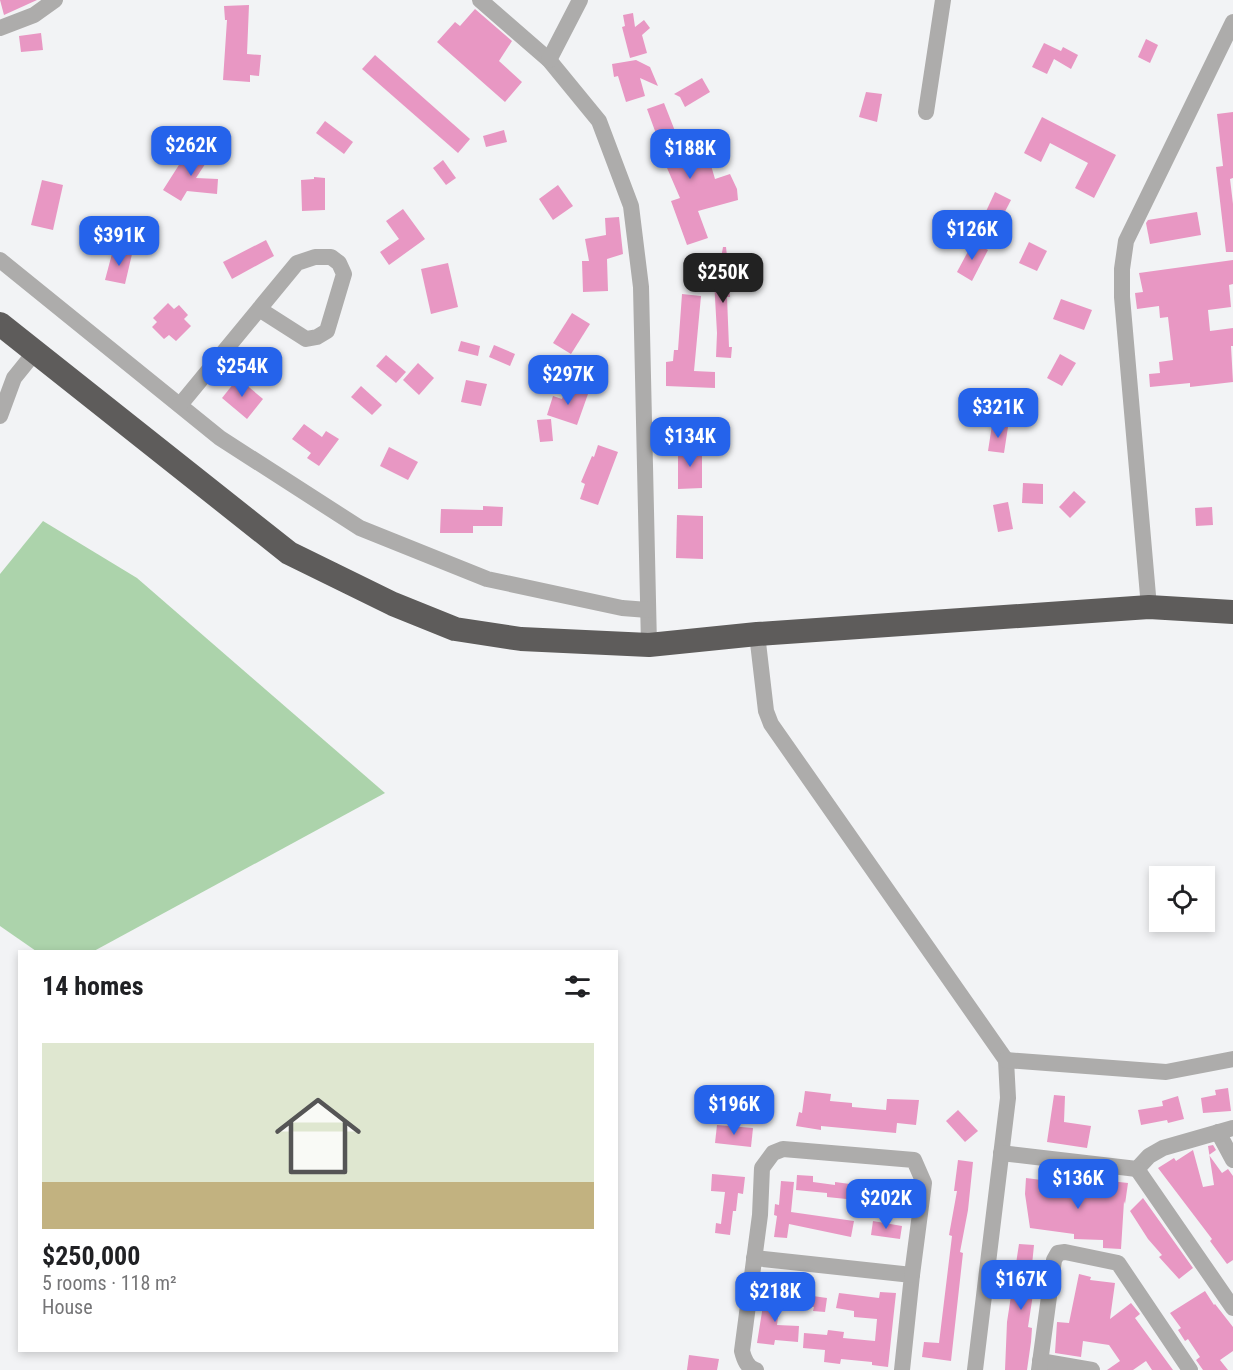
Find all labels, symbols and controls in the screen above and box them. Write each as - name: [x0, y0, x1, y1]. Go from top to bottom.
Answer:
- pin: $262K: [149, 126, 233, 177]
- pin: $188K: [648, 129, 732, 180]
- text: $262K: [165, 133, 217, 157]
- text: $188K: [664, 136, 716, 160]
- pin: $126K: [930, 210, 1014, 261]
- pin: $391K: [77, 216, 161, 267]
- text: $126K: [946, 217, 998, 241]
- text: $391K: [93, 223, 145, 247]
- pin: $250K: [681, 253, 765, 304]
- text: $250K: [697, 260, 749, 284]
- pin: $254K: [200, 347, 284, 398]
- text: $254K: [216, 354, 268, 378]
- pin: $297K: [526, 355, 610, 406]
- text: $297K: [542, 362, 594, 386]
- pin: $321K: [956, 388, 1040, 439]
- text: $321K: [972, 395, 1024, 419]
- pin: $134K: [648, 417, 732, 468]
- text: $134K: [664, 424, 716, 448]
- map controls: [1149, 866, 1215, 932]
- button: locate: [1149, 866, 1215, 932]
- icon: filters: [561, 970, 594, 1003]
- text: 14 homes: [42, 971, 144, 1001]
- icon: home: [264, 1082, 372, 1190]
- pin: $196K: [692, 1085, 776, 1136]
- text: $196K: [708, 1092, 760, 1116]
- pin: $136K: [1036, 1159, 1120, 1210]
- text: $136K: [1052, 1166, 1104, 1190]
- pin: $202K: [844, 1179, 928, 1230]
- text: $202K: [860, 1186, 912, 1210]
- text: $250,000: [42, 1241, 140, 1271]
- pin: $167K: [979, 1260, 1063, 1311]
- text: $167K: [995, 1267, 1047, 1291]
- text: 5 rooms · 118 m²: [42, 1271, 177, 1295]
- pin: $218K: [733, 1272, 817, 1323]
- text: $218K: [749, 1279, 801, 1303]
- text: House: [42, 1295, 93, 1319]

